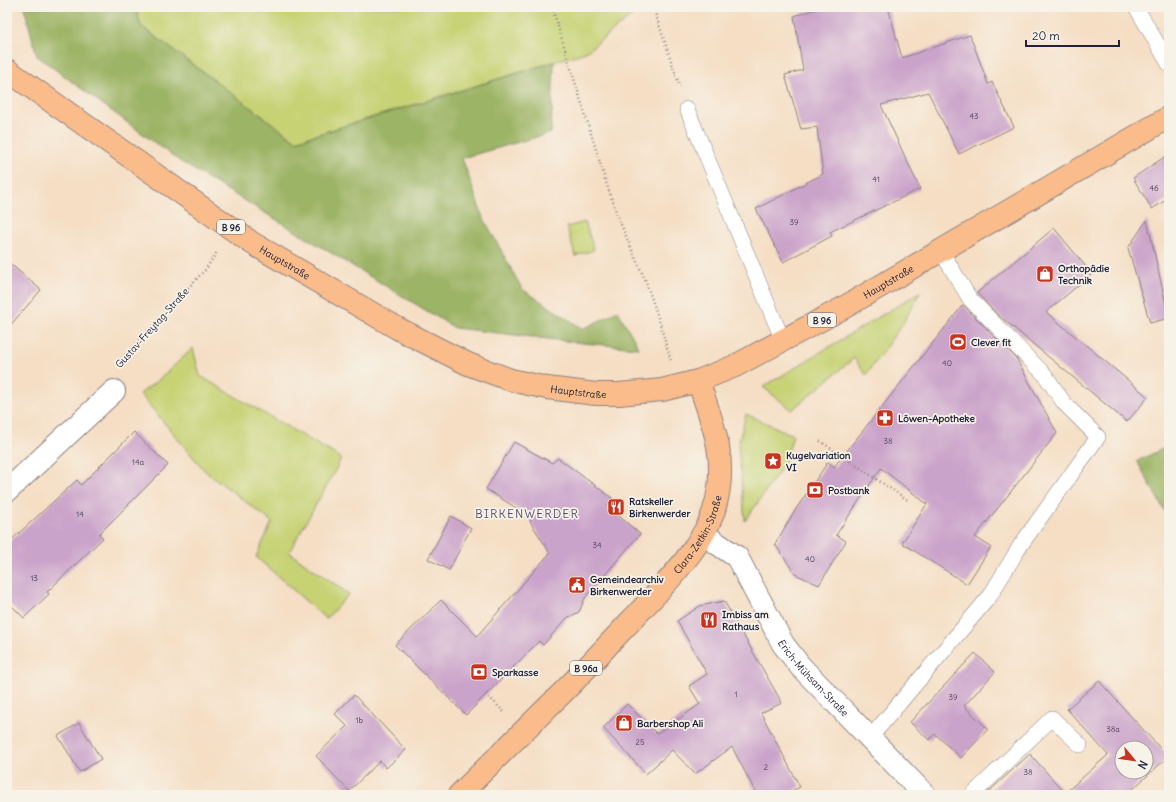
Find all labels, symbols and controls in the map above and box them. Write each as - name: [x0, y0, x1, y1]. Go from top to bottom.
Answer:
- scale bar: [1026, 22, 1119, 48]
- text: 20 m: [1032, 28, 1060, 43]
- house number: 43: [969, 111, 979, 121]
- house number: 41: [872, 174, 880, 184]
- house number: 46: [1149, 183, 1159, 193]
- house number: 39: [789, 217, 799, 227]
- road number: B 96: [217, 220, 245, 234]
- street label: Hauptstraße: [257, 242, 312, 282]
- street label: Hauptstraße: [861, 262, 916, 301]
- place label: Orthopädie Technik: [1058, 262, 1110, 287]
- shop icon: Orthopädie Technik: [1035, 264, 1055, 284]
- street label: Gustav-Freytag-Straße: [113, 285, 191, 371]
- road number: B 96: [808, 313, 836, 327]
- sports icon: Clever fit: [948, 332, 968, 352]
- place label: Clever fit: [971, 336, 1011, 349]
- house number: 40: [942, 358, 952, 368]
- street label: Hauptstraße: [550, 382, 606, 401]
- pharmacy icon: Löwen-Apotheke: [875, 408, 895, 428]
- place label: Löwen-Apotheke: [898, 412, 975, 425]
- house number: 38: [883, 436, 893, 446]
- place label: Kugelvariation VI: [786, 449, 851, 474]
- place icon: Kugelvariation VI: [763, 451, 783, 471]
- house number: 14a: [132, 457, 145, 467]
- bank icon: Postbank: [805, 480, 825, 500]
- place label: Postbank: [828, 484, 869, 497]
- street label: Clara-Zetkin-Straße: [671, 494, 724, 576]
- place label: Ratskeller Birkenwerder: [629, 495, 691, 520]
- restaurant icon: Ratskeller Birkenwerder: [606, 497, 626, 517]
- district label: BIRKENWERDER: [475, 506, 579, 521]
- house number: 14: [76, 509, 84, 519]
- house number: 34: [592, 540, 602, 550]
- house number: 40: [805, 554, 815, 564]
- house number: 13: [30, 573, 38, 583]
- place label: Gemeindearchiv Birkenwerder: [590, 573, 664, 598]
- public building icon: Gemeindearchiv Birkenwerder: [567, 575, 587, 595]
- place label: Imbiss am Rathaus: [722, 608, 769, 633]
- restaurant icon: Imbiss am Rathaus: [699, 610, 719, 630]
- street label: Erich-Mühsam-Straße: [775, 637, 852, 719]
- road number: B 96a: [570, 661, 602, 675]
- bank icon: Sparkasse: [469, 662, 489, 682]
- place label: Sparkasse: [492, 666, 539, 679]
- house number: 1: [734, 689, 738, 699]
- house number: 39: [948, 692, 958, 702]
- shop icon: Barbershop Ali: [614, 713, 634, 733]
- house number: 1b: [355, 715, 363, 725]
- place label: Barbershop Ali: [637, 717, 703, 730]
- house number: 38a: [1106, 724, 1120, 734]
- house number: 25: [636, 737, 645, 747]
- north arrow: [1114, 740, 1154, 780]
- text: N: [1135, 758, 1151, 772]
- house number: 2: [764, 762, 769, 772]
- house number: 38: [1023, 767, 1033, 777]

